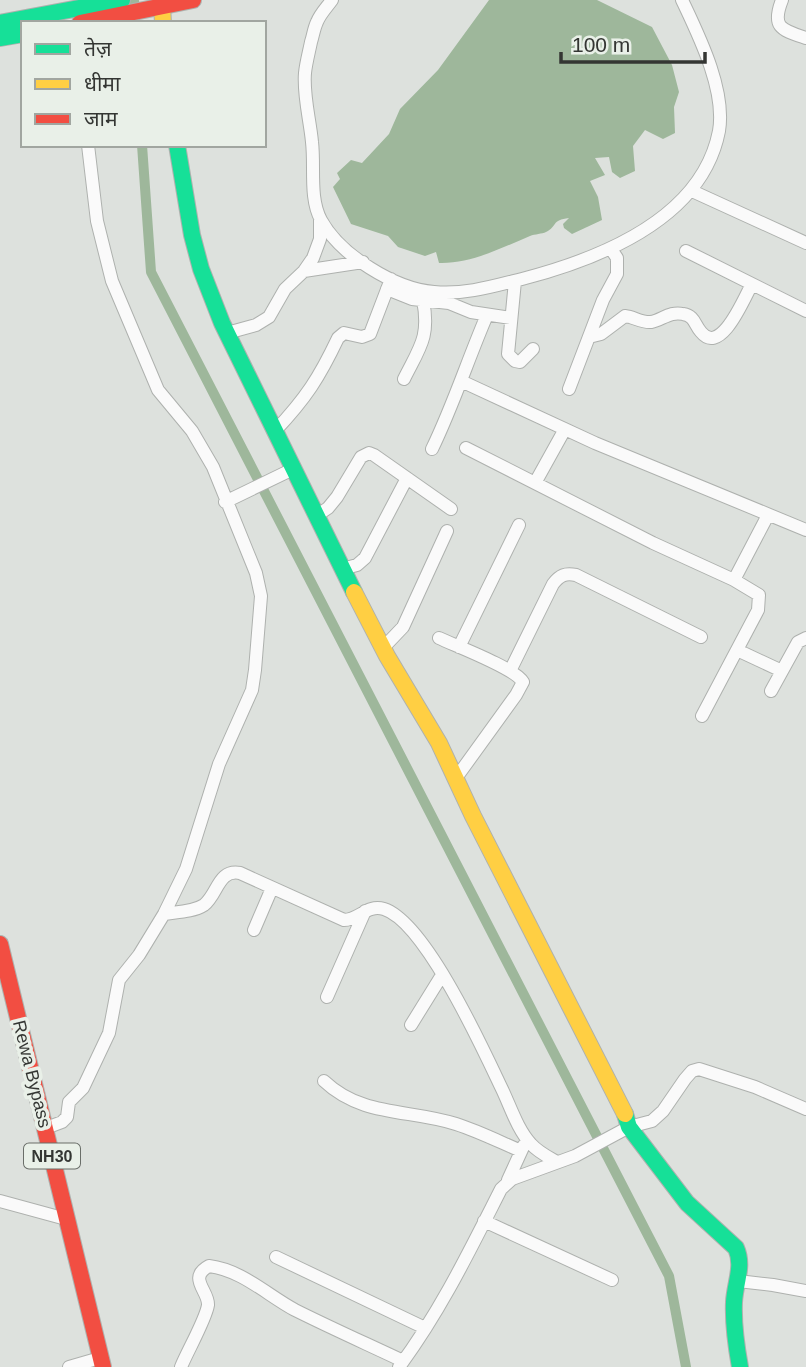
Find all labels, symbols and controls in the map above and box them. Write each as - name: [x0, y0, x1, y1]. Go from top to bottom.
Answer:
- legend: [21, 21, 266, 147]
- scale bar: [561, 21, 704, 65]
- text: 100 m: [572, 33, 630, 56]
- text: तेज़: [84, 37, 112, 60]
- text: धीमा: [84, 72, 121, 95]
- text: जाम: [84, 107, 118, 130]
- street label: Rewa Bypass: [9, 1018, 55, 1130]
- road number: NH30: [24, 1144, 80, 1168]

